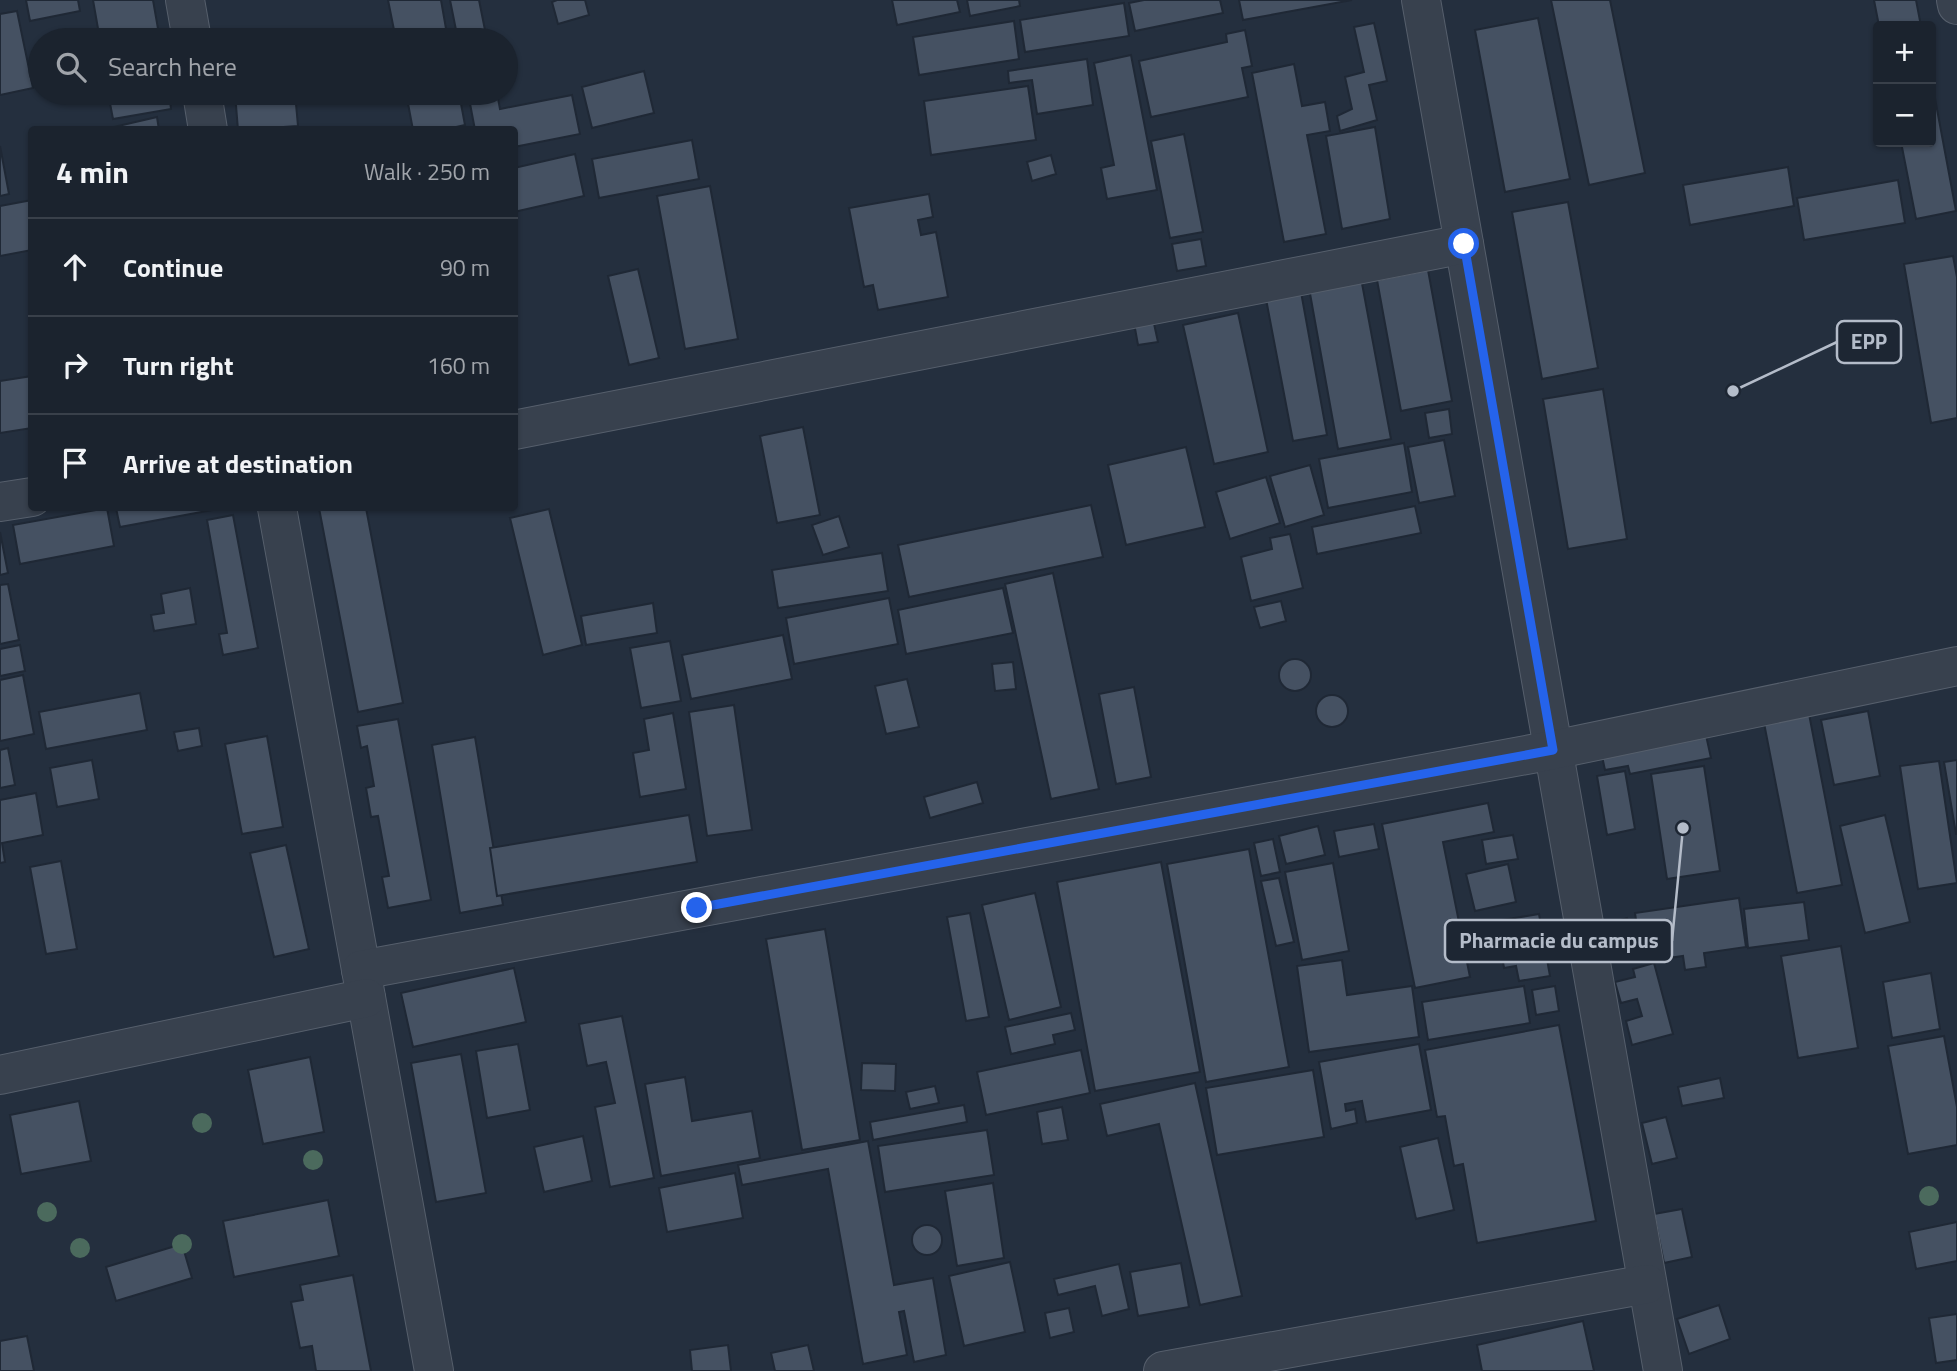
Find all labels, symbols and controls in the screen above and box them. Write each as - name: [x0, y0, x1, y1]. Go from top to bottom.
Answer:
- map controls: [1873, 21, 1936, 147]
- button: +: [1873, 21, 1936, 84]
- search box: [28, 28, 518, 105]
- text: Search here: [108, 47, 237, 86]
- icon: search: [52, 48, 90, 86]
- button: −: [1873, 84, 1936, 147]
- text: 4 min: [56, 149, 129, 195]
- text: Walk · 250 m: [364, 154, 490, 189]
- route start: [1448, 228, 1479, 259]
- icon: ahead: [56, 248, 94, 286]
- text: Continue: [123, 248, 223, 287]
- text: 90 m: [440, 250, 490, 285]
- callout: EPP: [1837, 321, 1901, 363]
- text: EPP: [1851, 325, 1887, 357]
- icon: right: [56, 346, 94, 384]
- text: Turn right: [123, 346, 234, 385]
- text: 160 m: [427, 348, 490, 383]
- icon: arrive: [56, 444, 94, 482]
- text: Arrive at destination: [123, 444, 353, 483]
- route end: [681, 892, 712, 923]
- callout: Pharmacie du campus: [1445, 920, 1672, 962]
- text: Pharmacie du campus: [1459, 924, 1659, 956]

